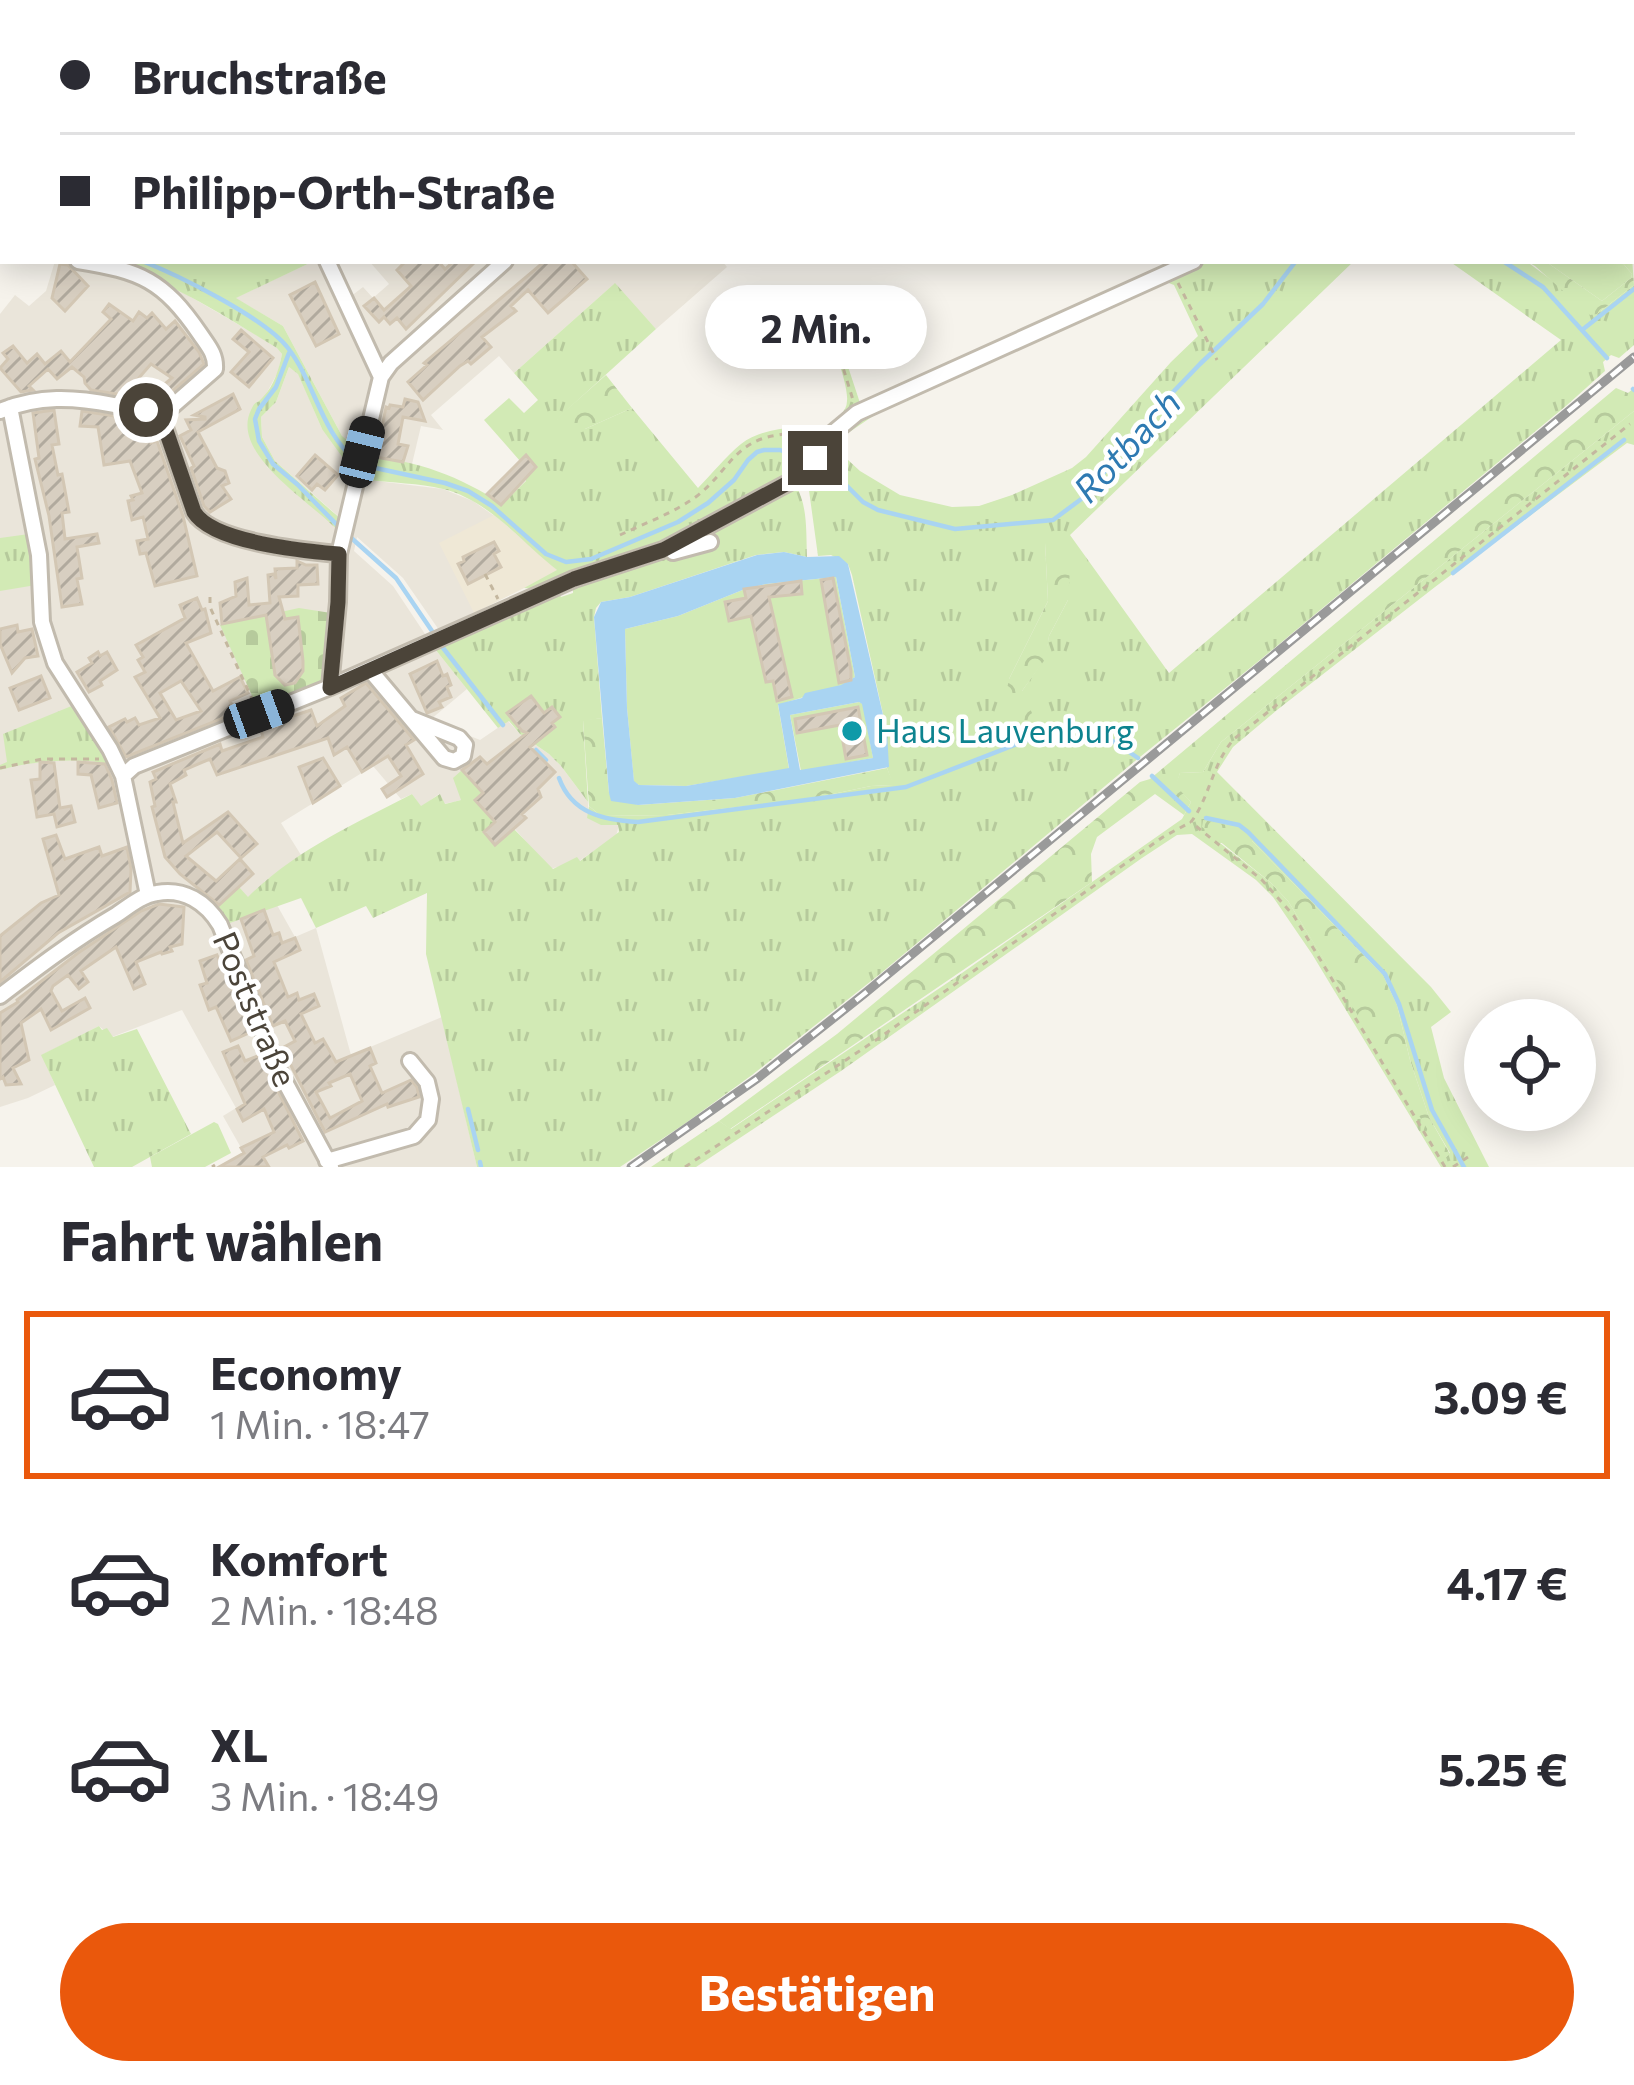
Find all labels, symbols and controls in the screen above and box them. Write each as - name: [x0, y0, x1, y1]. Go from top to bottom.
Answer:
- text: Bruchstraße: [132, 48, 387, 103]
- text: Philipp-Orth-Straße: [132, 163, 555, 218]
- callout: 2 Min.: [704, 284, 926, 368]
- text: 2 Min.: [761, 303, 871, 351]
- water label: Rotbach: [1063, 379, 1188, 510]
- route start: [119, 383, 173, 437]
- car: [336, 413, 388, 491]
- route end: [788, 431, 842, 485]
- car: [219, 685, 299, 743]
- place label: Haus Lauvenburg: [876, 709, 1134, 750]
- marker: Haus Lauvenburg: [839, 718, 865, 744]
- street label: Poststraße: [205, 925, 307, 1092]
- map controls: [1464, 999, 1596, 1131]
- button: locate: [1464, 999, 1596, 1131]
- text: Fahrt wählen: [60, 1206, 383, 1272]
- icon: car: [66, 1341, 174, 1449]
- text: Economy: [210, 1344, 402, 1399]
- text: 3.09 €: [1433, 1368, 1568, 1423]
- text: 1 Min. · 18:47: [210, 1399, 430, 1447]
- icon: car: [66, 1527, 174, 1635]
- text: Komfort: [210, 1530, 388, 1585]
- text: 4.17 €: [1447, 1554, 1568, 1609]
- text: 2 Min. · 18:48: [210, 1585, 439, 1633]
- icon: car: [66, 1713, 174, 1821]
- text: XL: [210, 1716, 268, 1771]
- text: 5.25 €: [1438, 1740, 1568, 1795]
- text: 3 Min. · 18:49: [210, 1771, 439, 1819]
- button: Bestätigen: [60, 1923, 1574, 2061]

